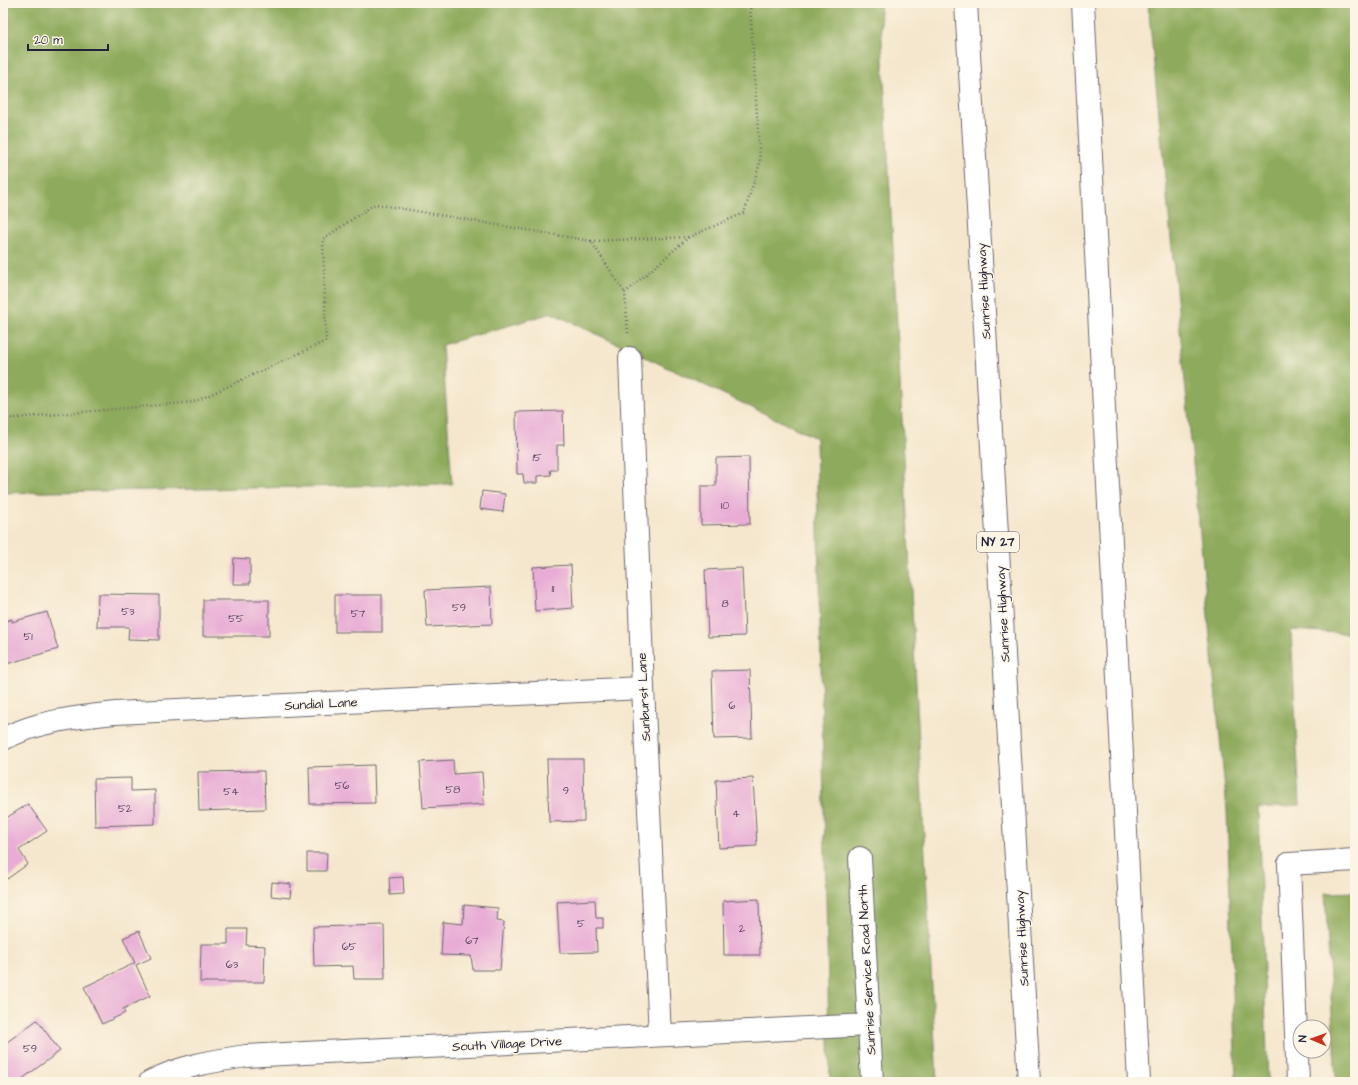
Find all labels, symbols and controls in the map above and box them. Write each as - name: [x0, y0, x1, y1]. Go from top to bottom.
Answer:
- scale bar: [28, 26, 108, 52]
- text: 20 m: [34, 32, 63, 49]
- street label: Sunrise Highway: [972, 242, 997, 340]
- house number: 15: [532, 450, 542, 465]
- house number: 10: [721, 498, 729, 513]
- road number: NY 27: [977, 532, 1019, 552]
- street label: Sunrise Highway: [991, 565, 1016, 663]
- house number: 11: [552, 581, 555, 596]
- house number: 8: [721, 596, 729, 611]
- house number: 59: [452, 600, 466, 615]
- house number: 53: [121, 604, 135, 619]
- house number: 57: [351, 606, 366, 621]
- house number: 55: [228, 611, 244, 626]
- house number: 51: [23, 629, 33, 644]
- street label: Sunburst Lane: [633, 652, 655, 742]
- street label: Sundial Lane: [284, 693, 358, 715]
- house number: 6: [729, 698, 736, 713]
- house number: 56: [335, 778, 349, 793]
- house number: 58: [446, 782, 460, 797]
- house number: 9: [563, 783, 569, 798]
- house number: 54: [223, 784, 239, 799]
- house number: 52: [118, 801, 133, 816]
- house number: 4: [732, 806, 740, 821]
- street label: Sunrise Service Road North: [854, 884, 880, 1056]
- street label: Sunrise Highway: [1010, 889, 1035, 987]
- house number: 5: [577, 916, 585, 931]
- house number: 2: [739, 921, 746, 936]
- house number: 67: [465, 933, 479, 948]
- house number: 65: [342, 939, 357, 954]
- house number: 63: [226, 957, 239, 972]
- north arrow: [1292, 1019, 1332, 1059]
- street label: South Village Drive: [452, 1032, 563, 1057]
- text: N: [1295, 1035, 1310, 1042]
- house number: 59: [23, 1041, 37, 1056]

